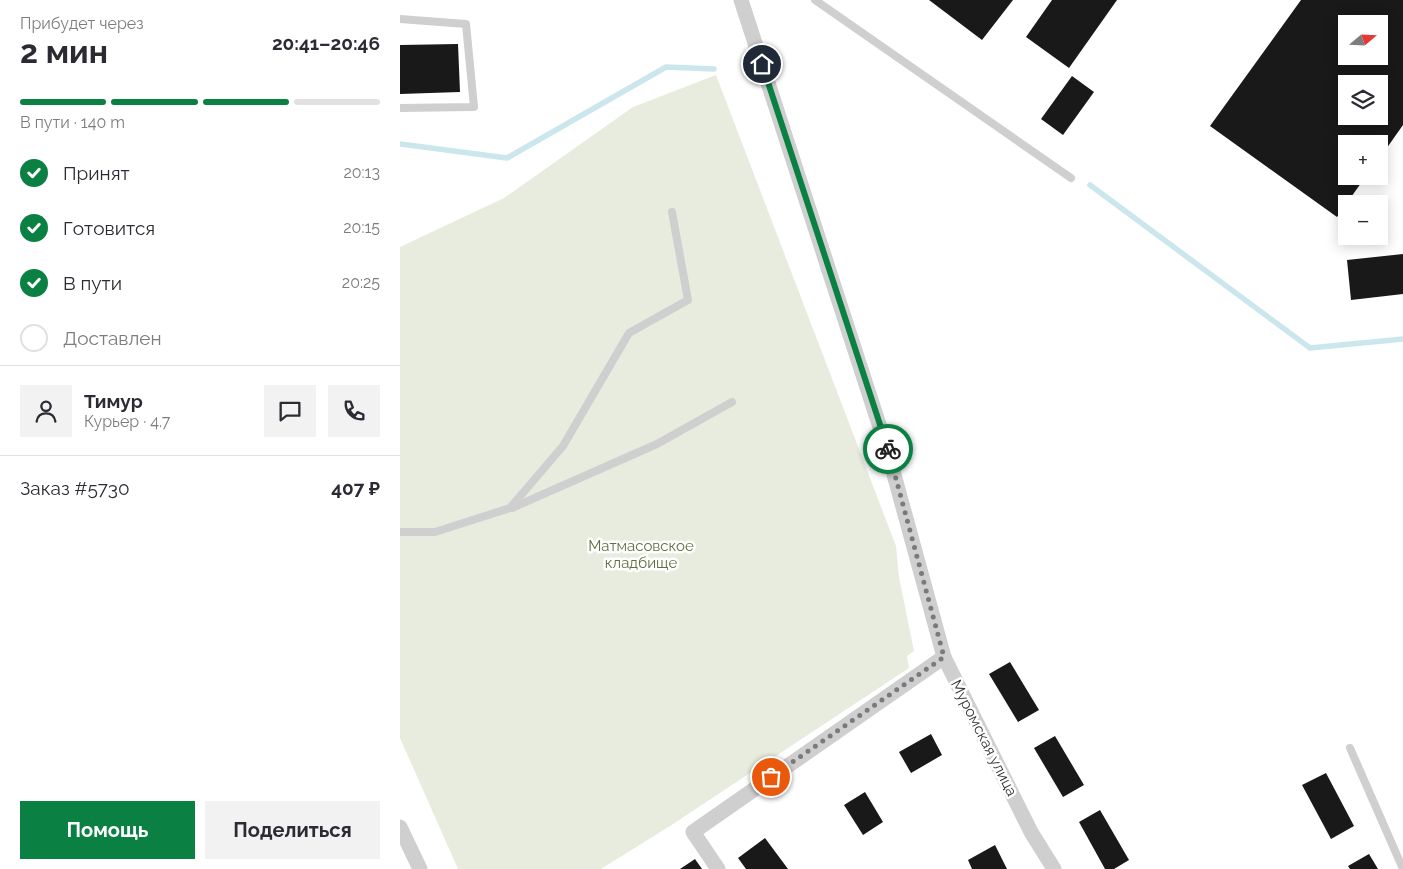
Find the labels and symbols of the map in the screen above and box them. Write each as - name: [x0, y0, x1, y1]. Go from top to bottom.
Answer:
- north arrow: [1338, 15, 1388, 65]
- pin: [741, 43, 783, 85]
- courier: [863, 424, 913, 474]
- park label: Матмасовское кладбище: [588, 537, 694, 572]
- street label: Муромская улица: [947, 677, 1021, 799]
- pin: [750, 756, 792, 798]

